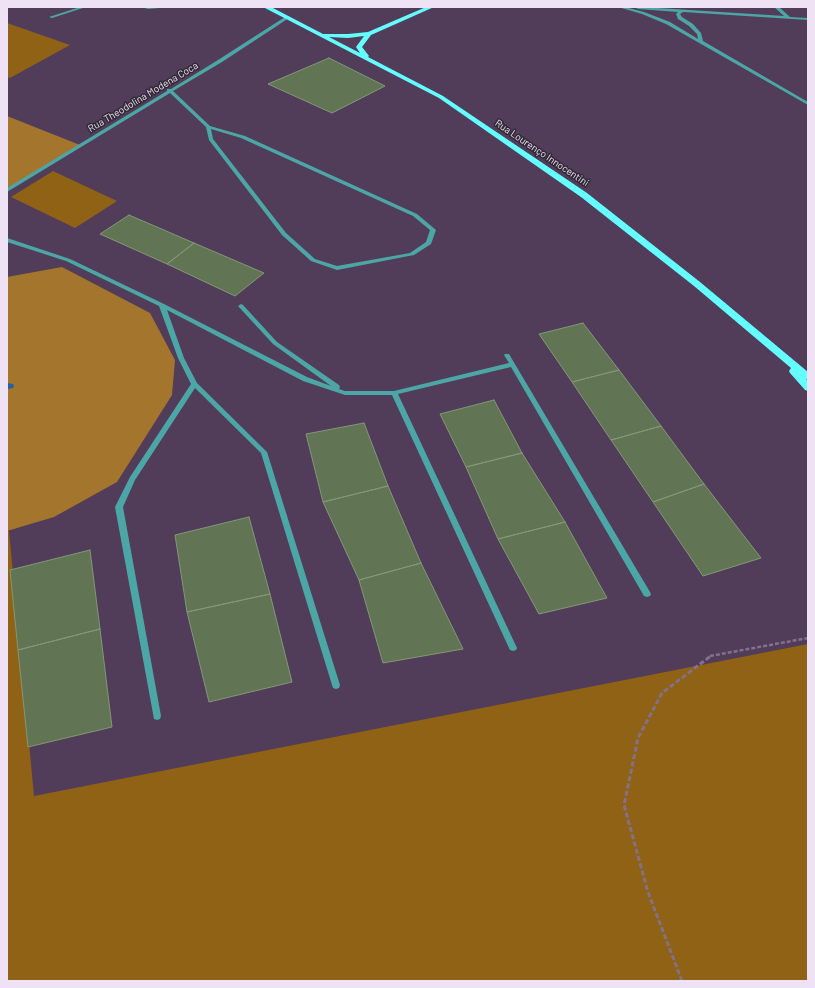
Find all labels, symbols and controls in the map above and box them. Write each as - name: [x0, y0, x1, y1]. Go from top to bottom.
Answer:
- street label: Rua Theodolina Modena Coca: [86, 59, 200, 135]
- street label: Rua Lourenço Innocentini: [493, 117, 591, 189]

